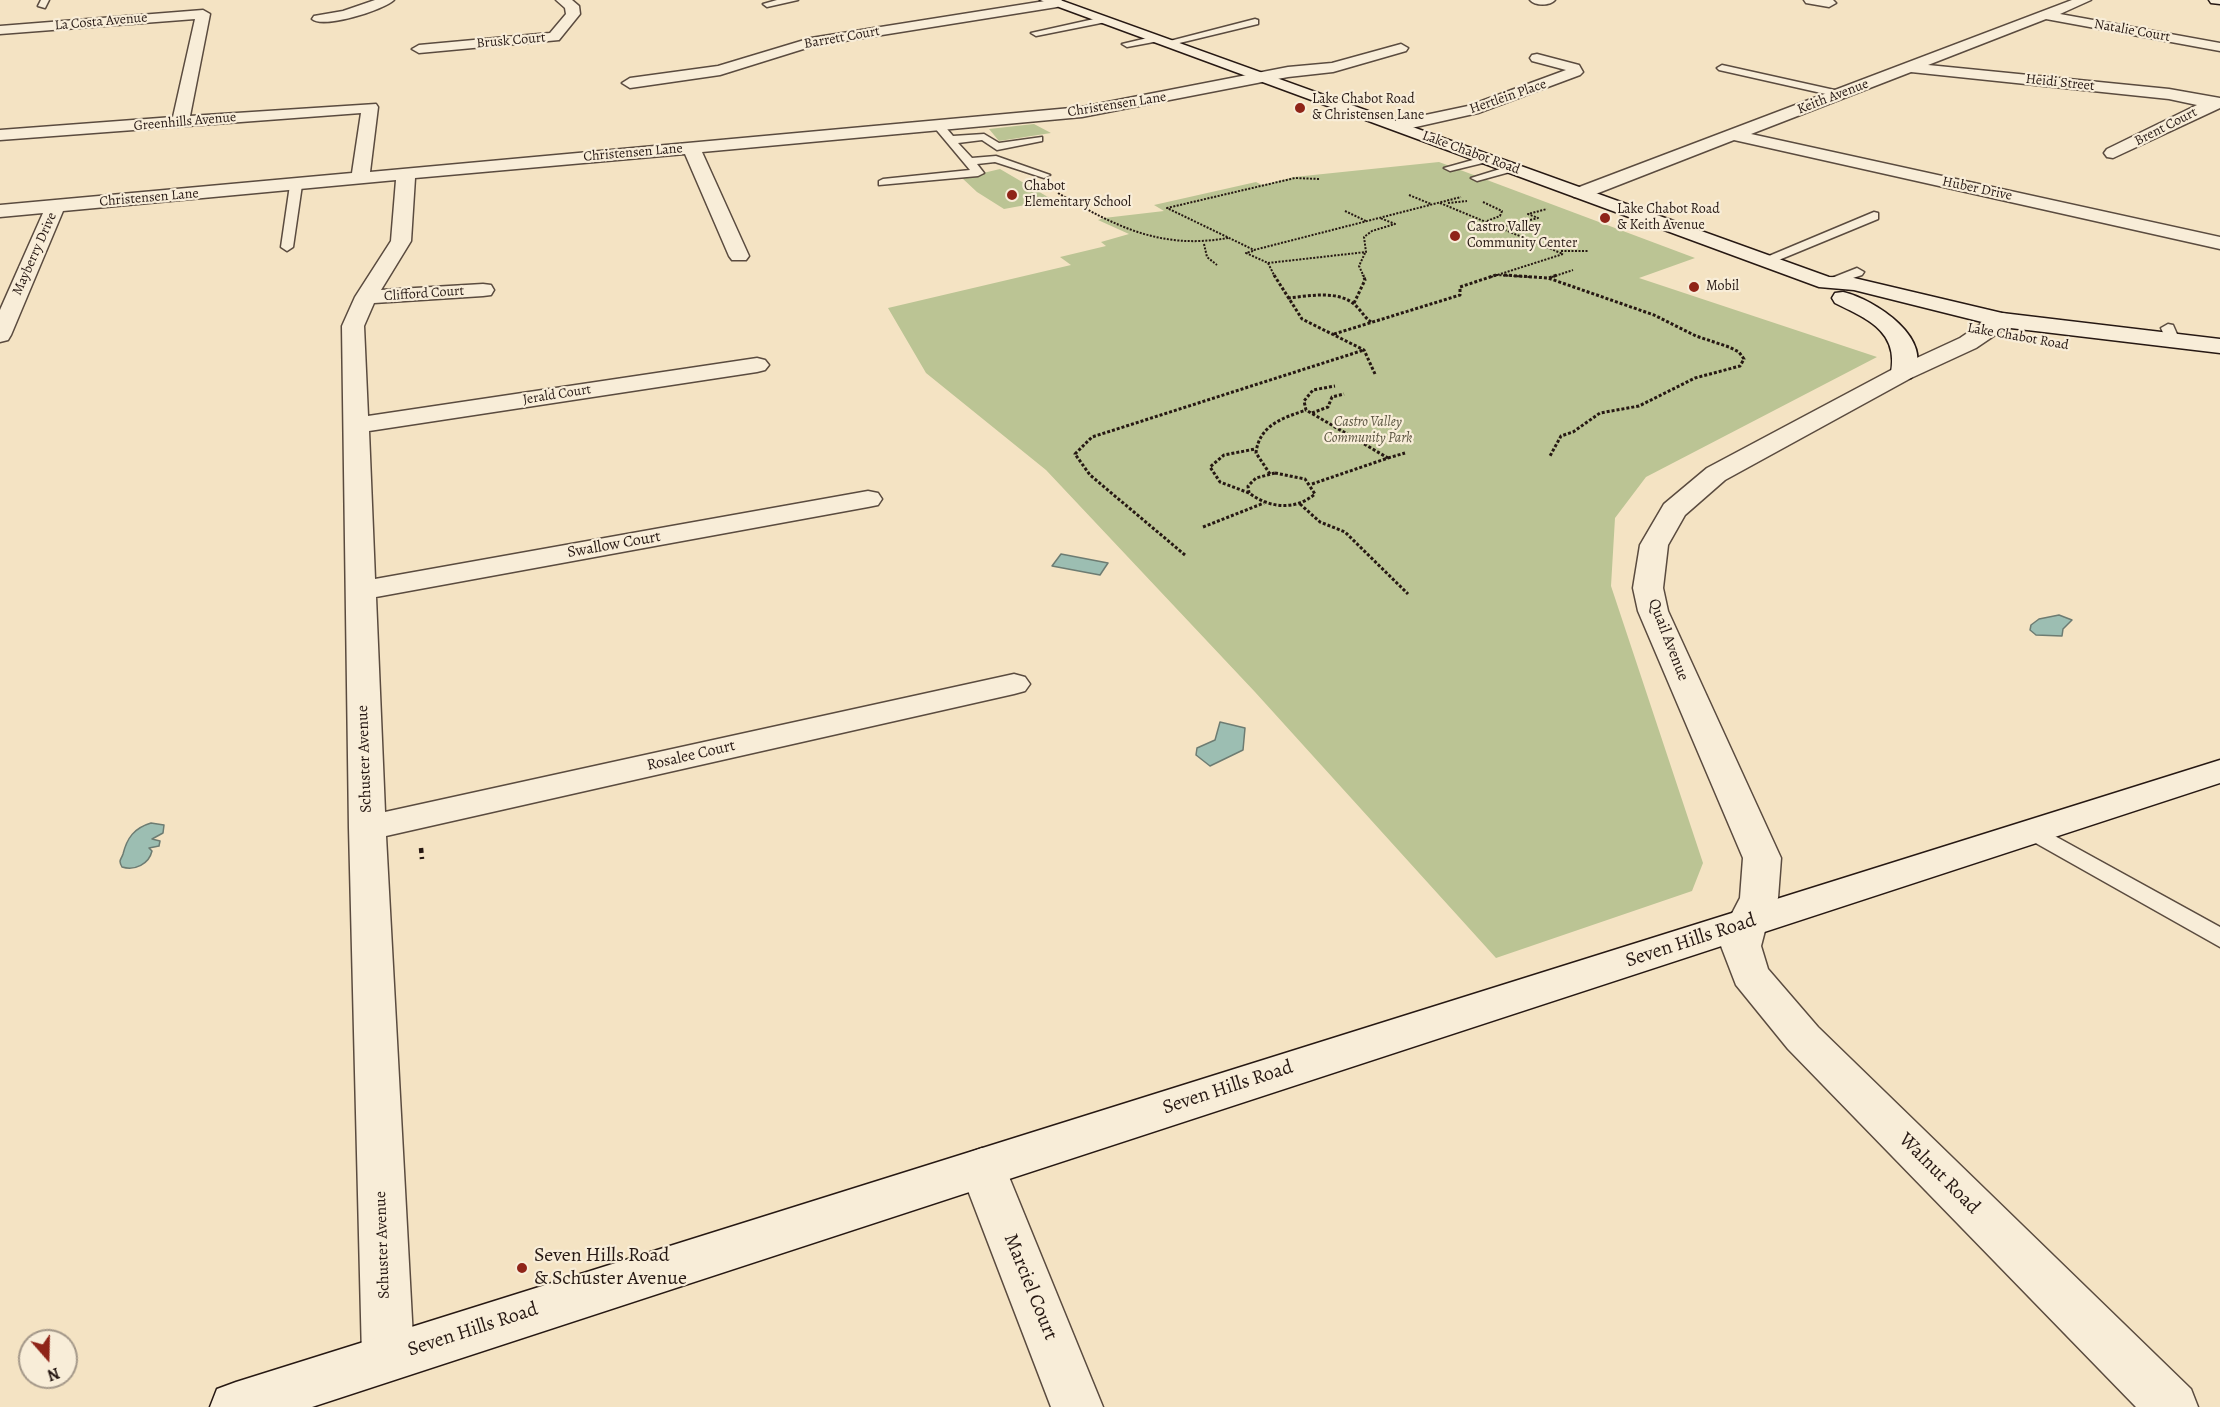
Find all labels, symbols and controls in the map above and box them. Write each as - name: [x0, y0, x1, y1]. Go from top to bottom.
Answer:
- street label: La Costa Avenue: [54, 10, 148, 34]
- street label: Natalie Court: [2093, 16, 2171, 46]
- street label: Barrett Court: [803, 23, 881, 53]
- street label: Brusk Court: [476, 30, 546, 52]
- street label: Heidi Street: [2025, 71, 2095, 95]
- street label: Hertlein Place: [1467, 76, 1549, 118]
- street label: Keith Avenue: [1795, 76, 1871, 118]
- street label: Christensen Lane: [1066, 89, 1168, 121]
- place label: Lake Chabot Road & Christensen Lane: [1312, 92, 1424, 124]
- marker: Lake Chabot Road & Christensen Lane: [1293, 101, 1307, 115]
- street label: Brent Court: [2132, 104, 2200, 150]
- street label: Greenhills Avenue: [133, 109, 237, 135]
- street label: Lake Chabot Road: [1420, 128, 1522, 178]
- street label: Christensen Lane: [583, 140, 683, 166]
- street label: Huber Drive: [1940, 173, 2014, 205]
- place label: Chabot Elementary School: [1024, 179, 1131, 212]
- street label: Christensen Lane: [99, 185, 199, 211]
- marker: Chabot Elementary School: [1005, 188, 1019, 202]
- place label: Lake Chabot Road & Keith Avenue: [1617, 202, 1720, 234]
- street label: Mayberry Drive: [9, 210, 61, 298]
- marker: Lake Chabot Road & Keith Avenue: [1598, 211, 1612, 225]
- place label: Castro Valley Community Center: [1467, 220, 1577, 252]
- marker: Castro Valley Community Center: [1448, 229, 1462, 243]
- place label: Mobil: [1706, 279, 1739, 295]
- marker: Mobil: [1687, 280, 1701, 294]
- street label: Clifford Court: [383, 283, 465, 305]
- street label: Lake Chabot Road: [1966, 320, 2070, 354]
- street label: Jerald Court: [522, 381, 592, 409]
- park label: Castro Valley Community Park: [1324, 415, 1412, 448]
- street label: Swallow Court: [566, 527, 662, 563]
- street label: Quail Avenue: [1644, 596, 1692, 684]
- street label: Schuster Avenue: [354, 705, 376, 813]
- street label: Rosalee Court: [645, 736, 737, 776]
- street label: Seven Hills Road: [1623, 909, 1759, 973]
- street label: Seven Hills Road: [1160, 1056, 1296, 1120]
- street label: Walnut Road: [1893, 1128, 1985, 1220]
- street label: Schuster Avenue: [372, 1191, 394, 1299]
- street label: Marciel Court: [998, 1230, 1062, 1344]
- place label: Seven Hills Road & Schuster Avenue: [534, 1244, 687, 1291]
- marker: Seven Hills Road & Schuster Avenue: [515, 1261, 529, 1275]
- street label: Seven Hills Road: [405, 1298, 541, 1362]
- north arrow: [18, 1329, 78, 1389]
- text: N: [44, 1362, 63, 1386]

